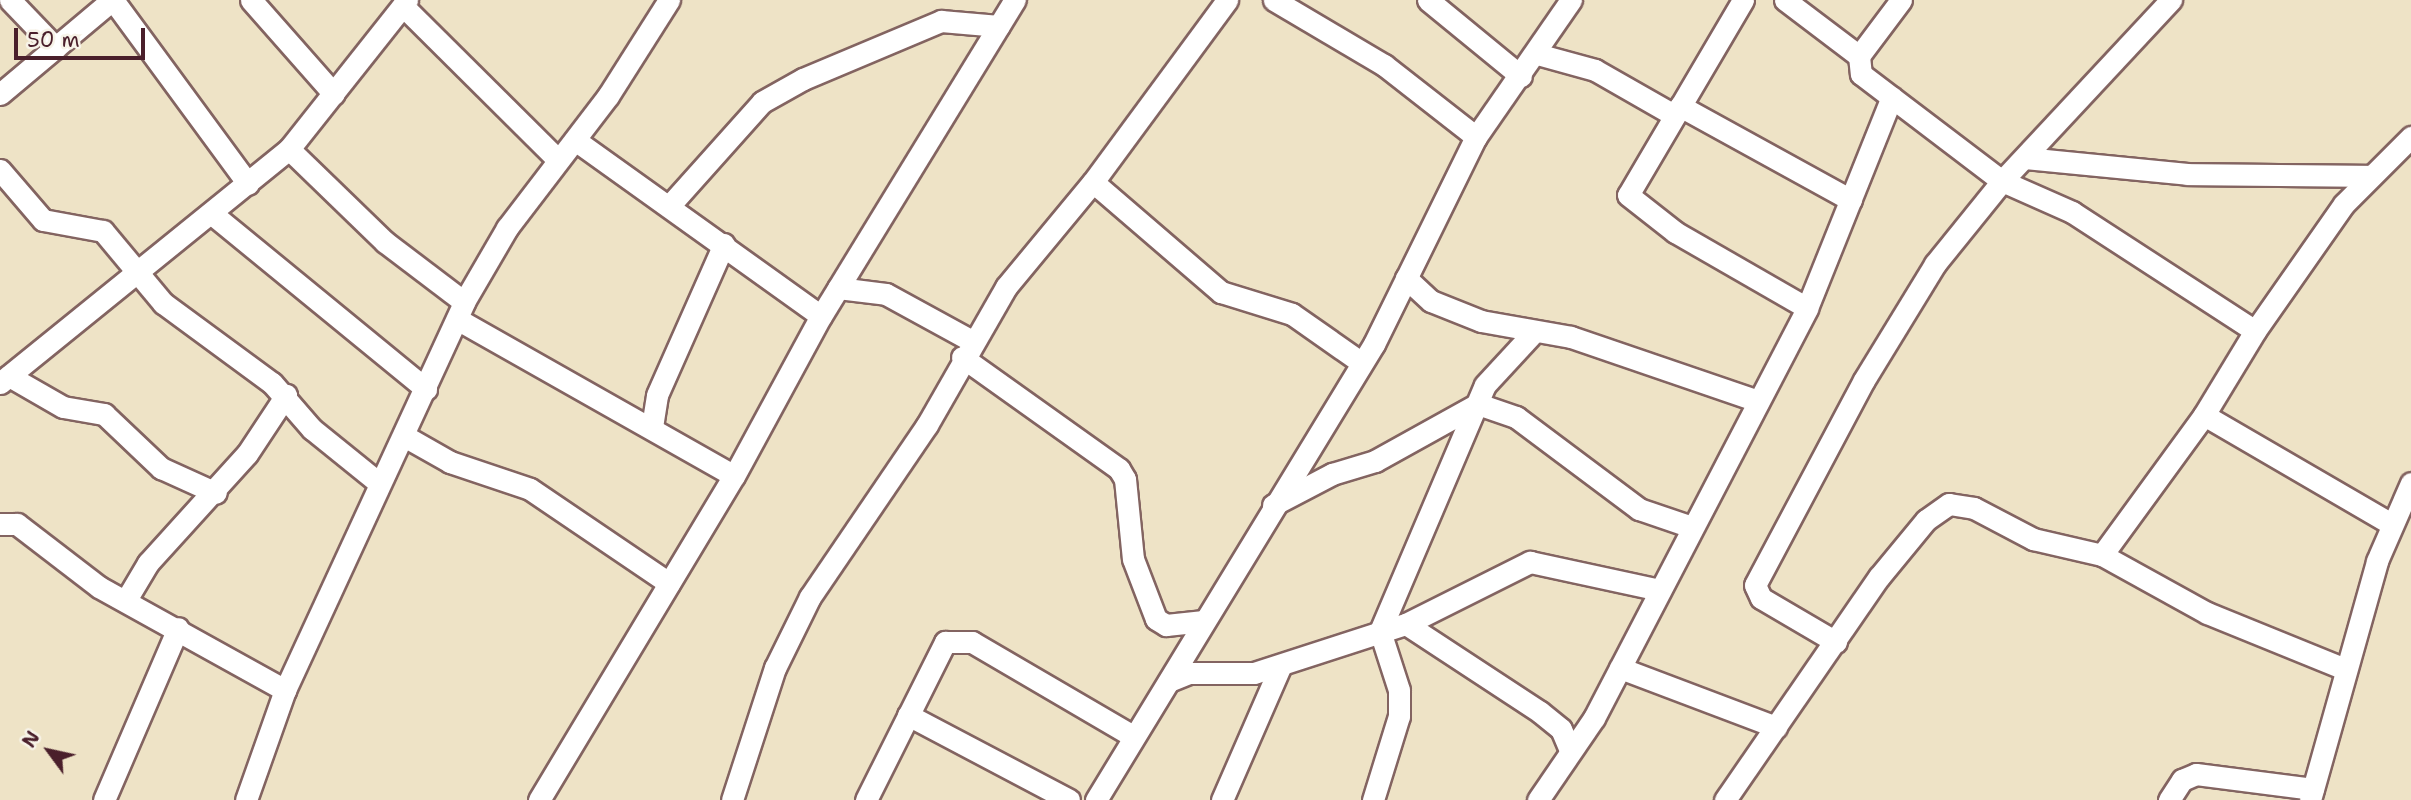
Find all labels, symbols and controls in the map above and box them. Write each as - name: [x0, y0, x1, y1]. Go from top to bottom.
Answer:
- scale bar: [18, 14, 149, 58]
- text: 50 m: [27, 26, 80, 54]
- north arrow: [14, 716, 84, 786]
- text: N: [16, 726, 46, 752]

